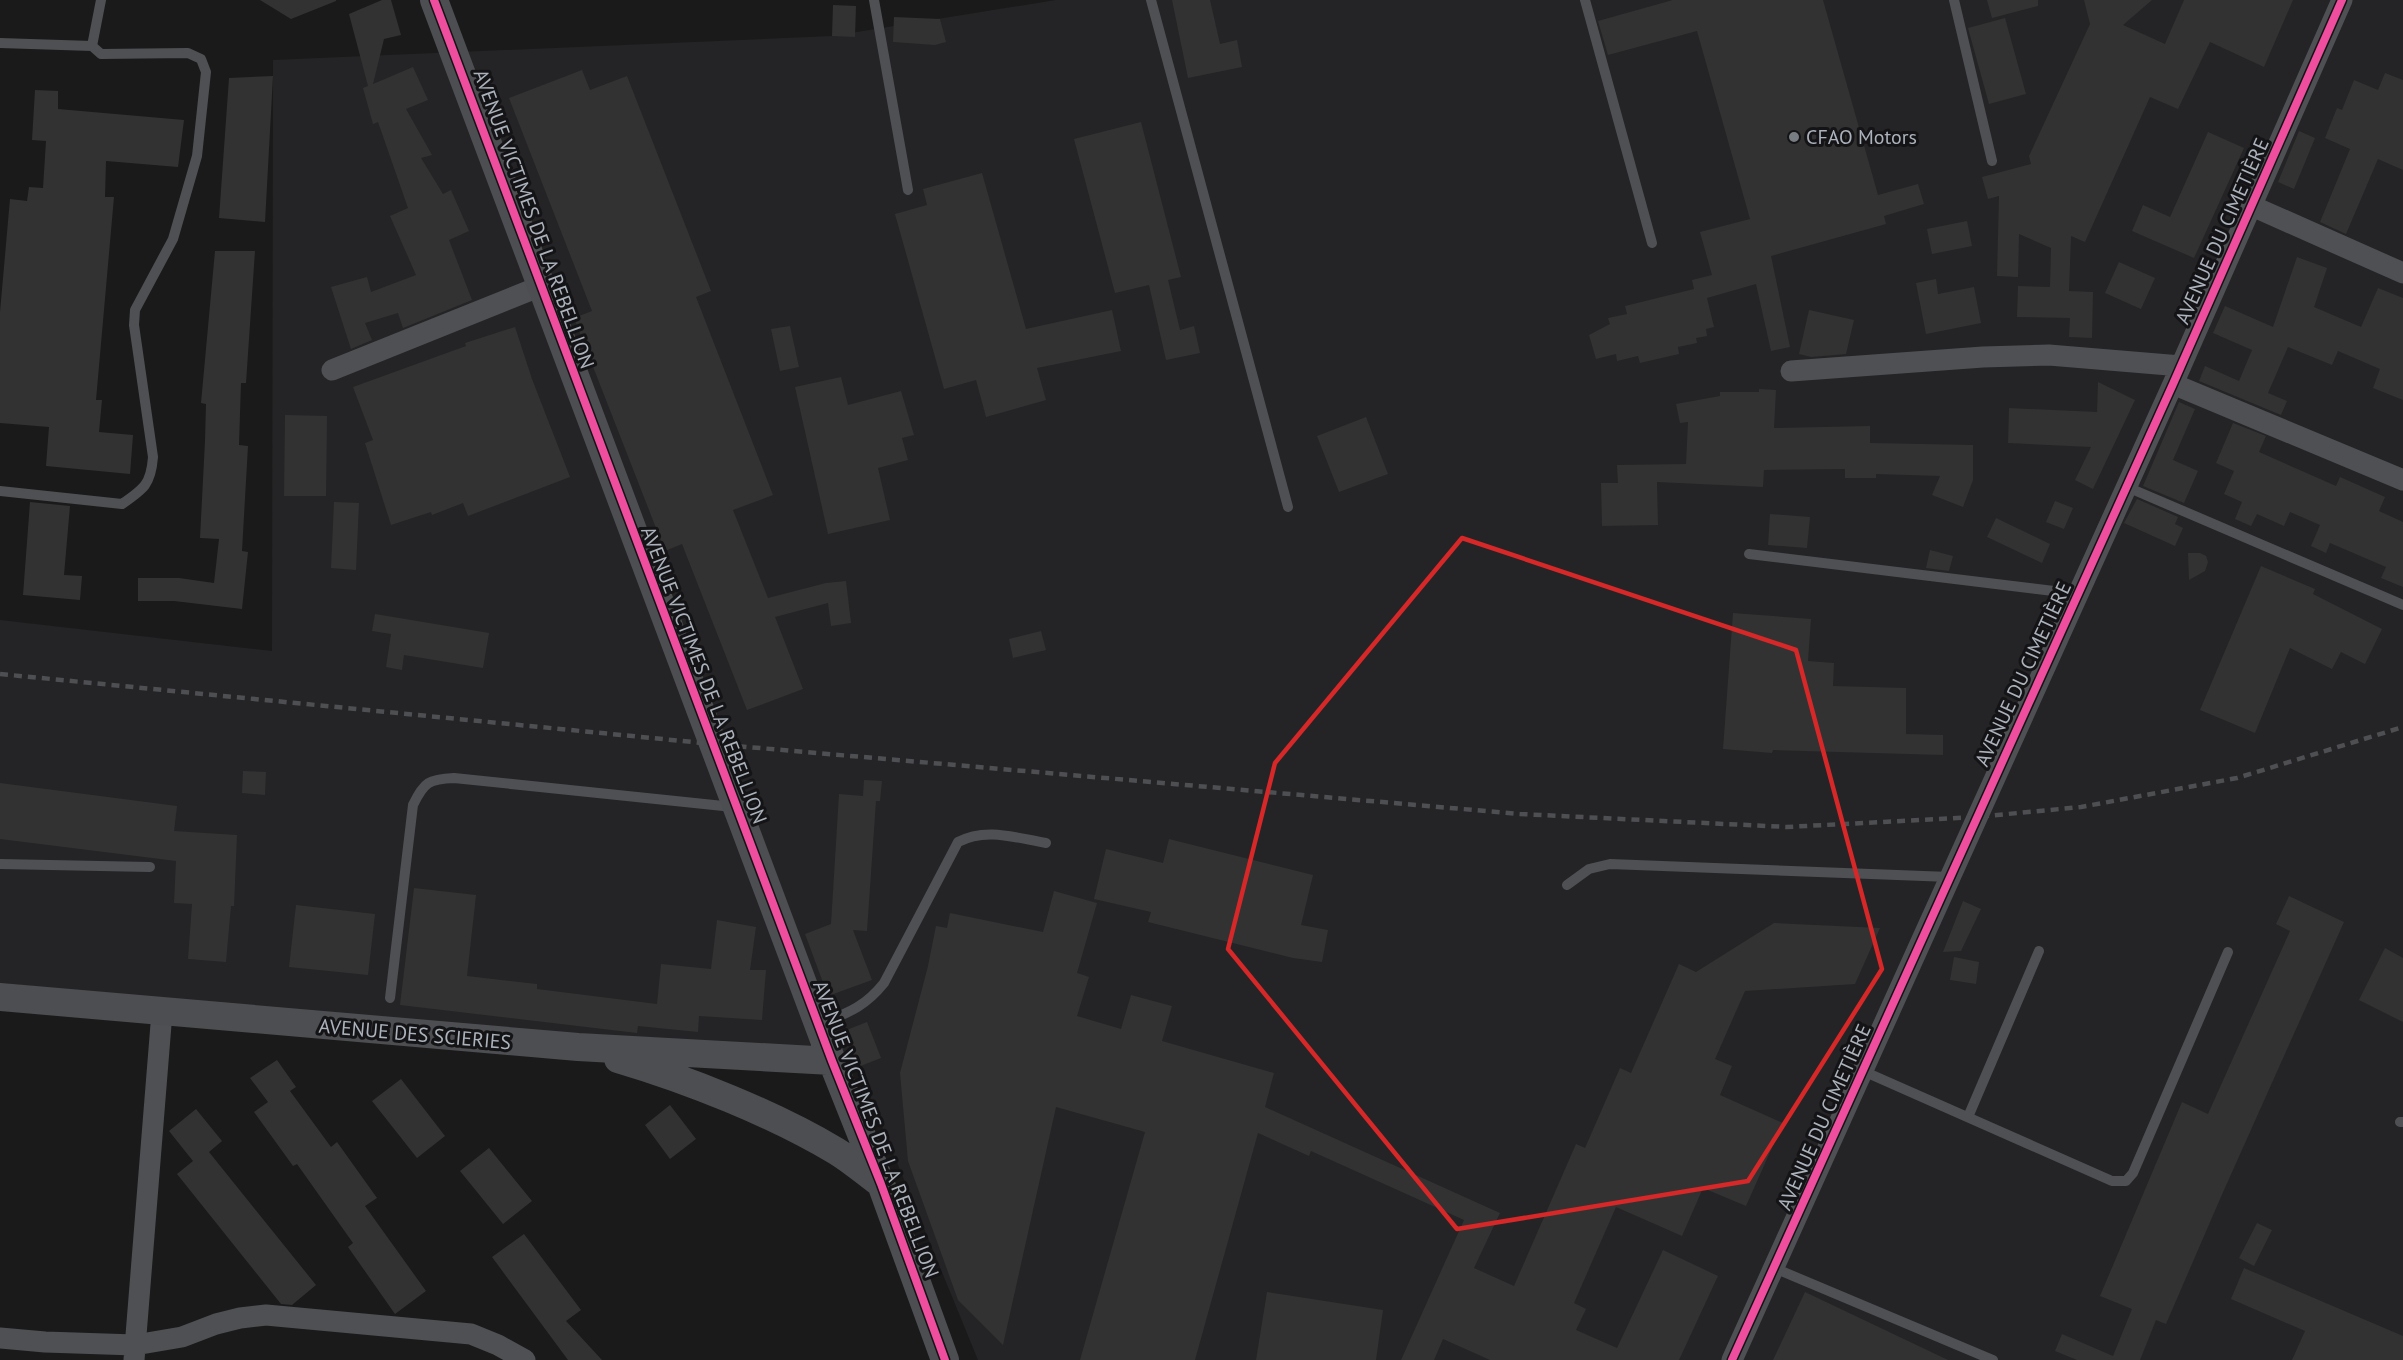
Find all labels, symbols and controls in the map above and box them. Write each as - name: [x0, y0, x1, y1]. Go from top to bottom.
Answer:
- street label: AVENUE VICTIMES DE LA REBELLION: [468, 66, 600, 372]
- place label: CFAO Motors: [1806, 124, 1917, 150]
- marker: CFAO Motors: [1787, 130, 1801, 144]
- street label: AVENUE DU CIMETIÈRE: [2169, 134, 2275, 328]
- street label: AVENUE VICTIMES DE LA REBELLION: [635, 522, 773, 828]
- street label: AVENUE DU CIMETIÈRE: [1969, 577, 2077, 771]
- street label: AVENUE VICTIMES DE LA REBELLION: [807, 976, 945, 1282]
- street label: AVENUE DES SCIERIES: [318, 1013, 512, 1055]
- street label: AVENUE DU CIMETIÈRE: [1771, 1020, 1877, 1214]

